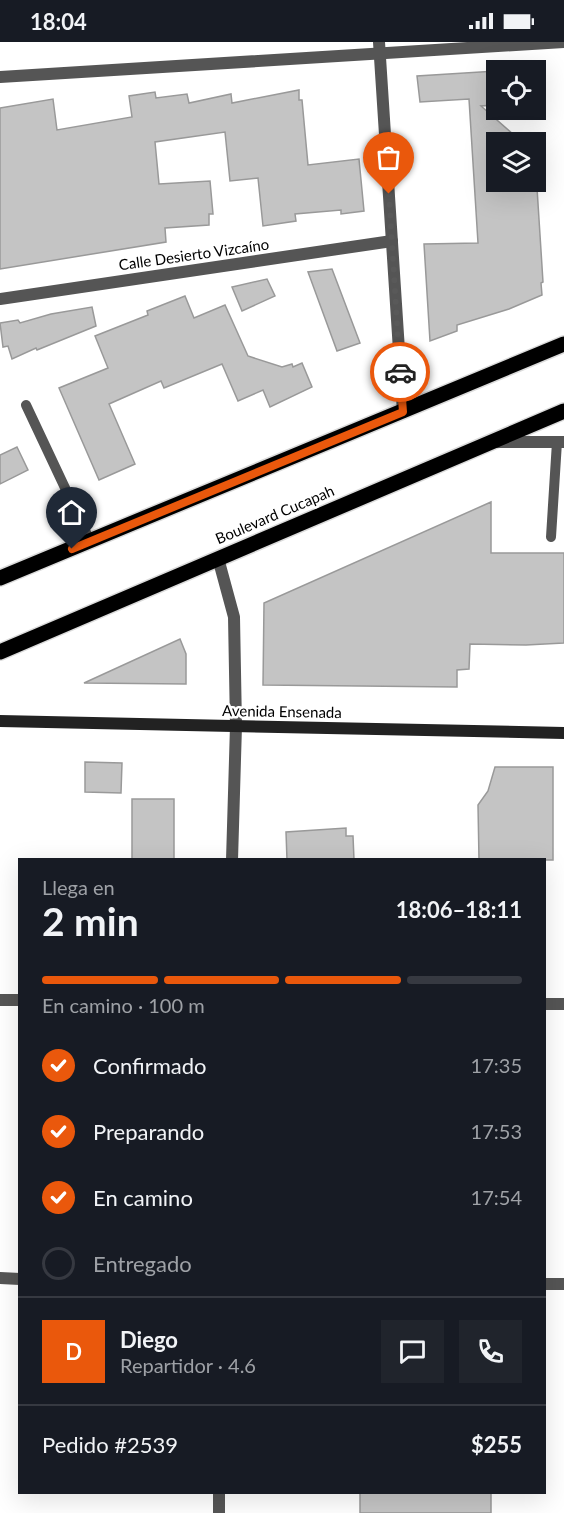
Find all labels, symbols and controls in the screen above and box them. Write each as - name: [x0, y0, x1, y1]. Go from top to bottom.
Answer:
- text: 18:04: [30, 8, 87, 35]
- map controls: [486, 60, 546, 192]
- button: locate: [486, 60, 546, 120]
- pin: [363, 132, 414, 194]
- button: layers: [486, 132, 546, 192]
- icon: bag: [372, 141, 405, 174]
- street label: Calle Desierto Vizcaíno: [118, 235, 270, 273]
- courier: [370, 342, 430, 402]
- icon: car: [384, 356, 417, 389]
- street label: Boulevard Cucapah: [213, 481, 337, 547]
- pin: [46, 487, 97, 549]
- icon: home: [55, 496, 88, 529]
- street label: Avenida Ensenada: [222, 701, 342, 721]
- text: Llega en: [42, 875, 115, 899]
- text: 18:06–18:11: [396, 896, 522, 923]
- text: 2 min: [42, 898, 139, 944]
- text: En camino · 100 m: [42, 993, 205, 1017]
- icon: check: [42, 1049, 75, 1082]
- text: Confirmado: [93, 1052, 206, 1079]
- text: 17:35: [471, 1053, 522, 1077]
- icon: check: [42, 1115, 75, 1148]
- text: Preparando: [93, 1118, 204, 1145]
- text: 17:53: [471, 1119, 522, 1143]
- icon: check: [42, 1181, 75, 1214]
- text: En camino: [93, 1184, 193, 1211]
- text: 17:54: [471, 1185, 522, 1209]
- text: Entregado: [93, 1250, 192, 1277]
- button: chat: [381, 1320, 444, 1383]
- button: phone: [459, 1320, 522, 1383]
- text: Diego: [120, 1326, 178, 1353]
- text: D: [65, 1338, 82, 1365]
- text: Repartidor · 4.6: [120, 1353, 256, 1377]
- text: Pedido #2539: [42, 1431, 178, 1458]
- text: $255: [471, 1431, 522, 1458]

